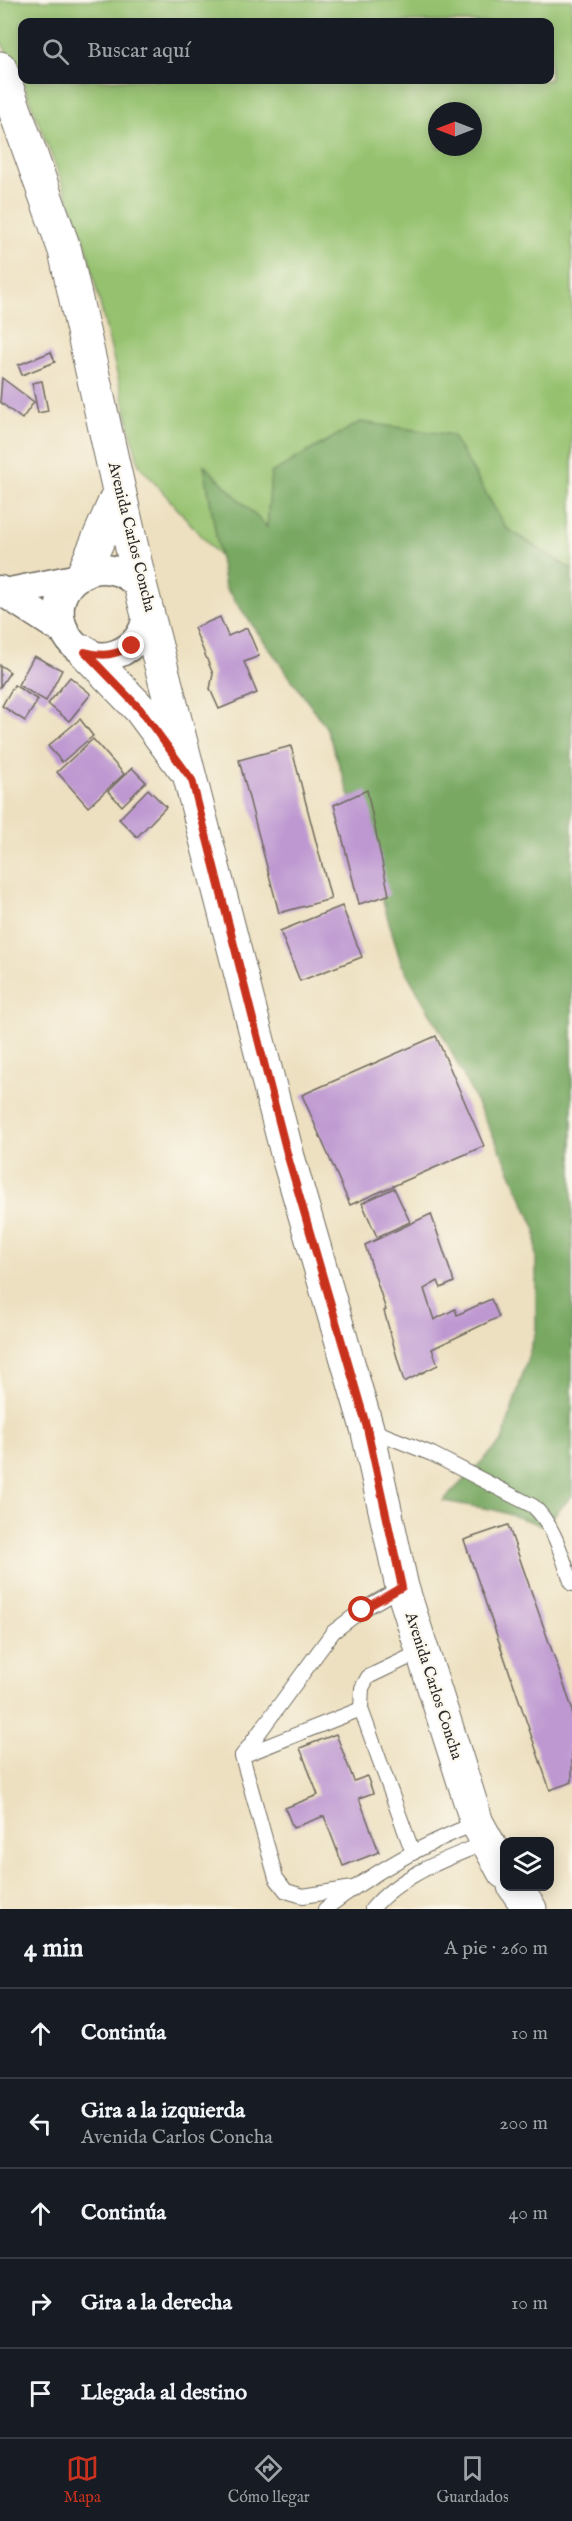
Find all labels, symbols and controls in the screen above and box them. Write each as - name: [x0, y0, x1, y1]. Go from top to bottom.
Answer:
- search box: [18, 18, 554, 84]
- icon: search: [39, 35, 72, 68]
- text: Buscar aquí: [87, 37, 190, 65]
- north arrow: [428, 102, 482, 156]
- street label: Avenida Carlos Concha: [102, 459, 159, 614]
- route end: [118, 632, 144, 658]
- route start: [348, 1596, 374, 1622]
- street label: Avenida Carlos Concha: [399, 1609, 466, 1762]
- map controls: [500, 1837, 554, 1891]
- button: layers: [500, 1837, 554, 1891]
- text: 4 min: [24, 1932, 83, 1965]
- text: A pie · 260 m: [444, 1936, 548, 1961]
- icon: ahead: [24, 2017, 57, 2050]
- text: Continúa: [81, 2019, 166, 2047]
- text: 10 m: [511, 2021, 548, 2046]
- text: Gira a la izquierda: [81, 2097, 245, 2125]
- icon: left: [24, 2107, 57, 2140]
- text: 200 m: [499, 2111, 548, 2136]
- text: Avenida Carlos Concha: [81, 2125, 273, 2150]
- icon: ahead: [24, 2197, 57, 2230]
- text: Continúa: [81, 2199, 166, 2227]
- text: 40 m: [509, 2201, 548, 2226]
- icon: right: [24, 2287, 57, 2320]
- text: Gira a la derecha: [81, 2289, 232, 2317]
- text: 10 m: [511, 2291, 548, 2316]
- icon: arrive: [24, 2377, 57, 2410]
- text: Llegada al destino: [81, 2379, 247, 2407]
- tab: Mapa: [63, 2452, 101, 2508]
- tab: Cómo llegar: [228, 2452, 310, 2508]
- tab: Guardados: [437, 2452, 509, 2508]

